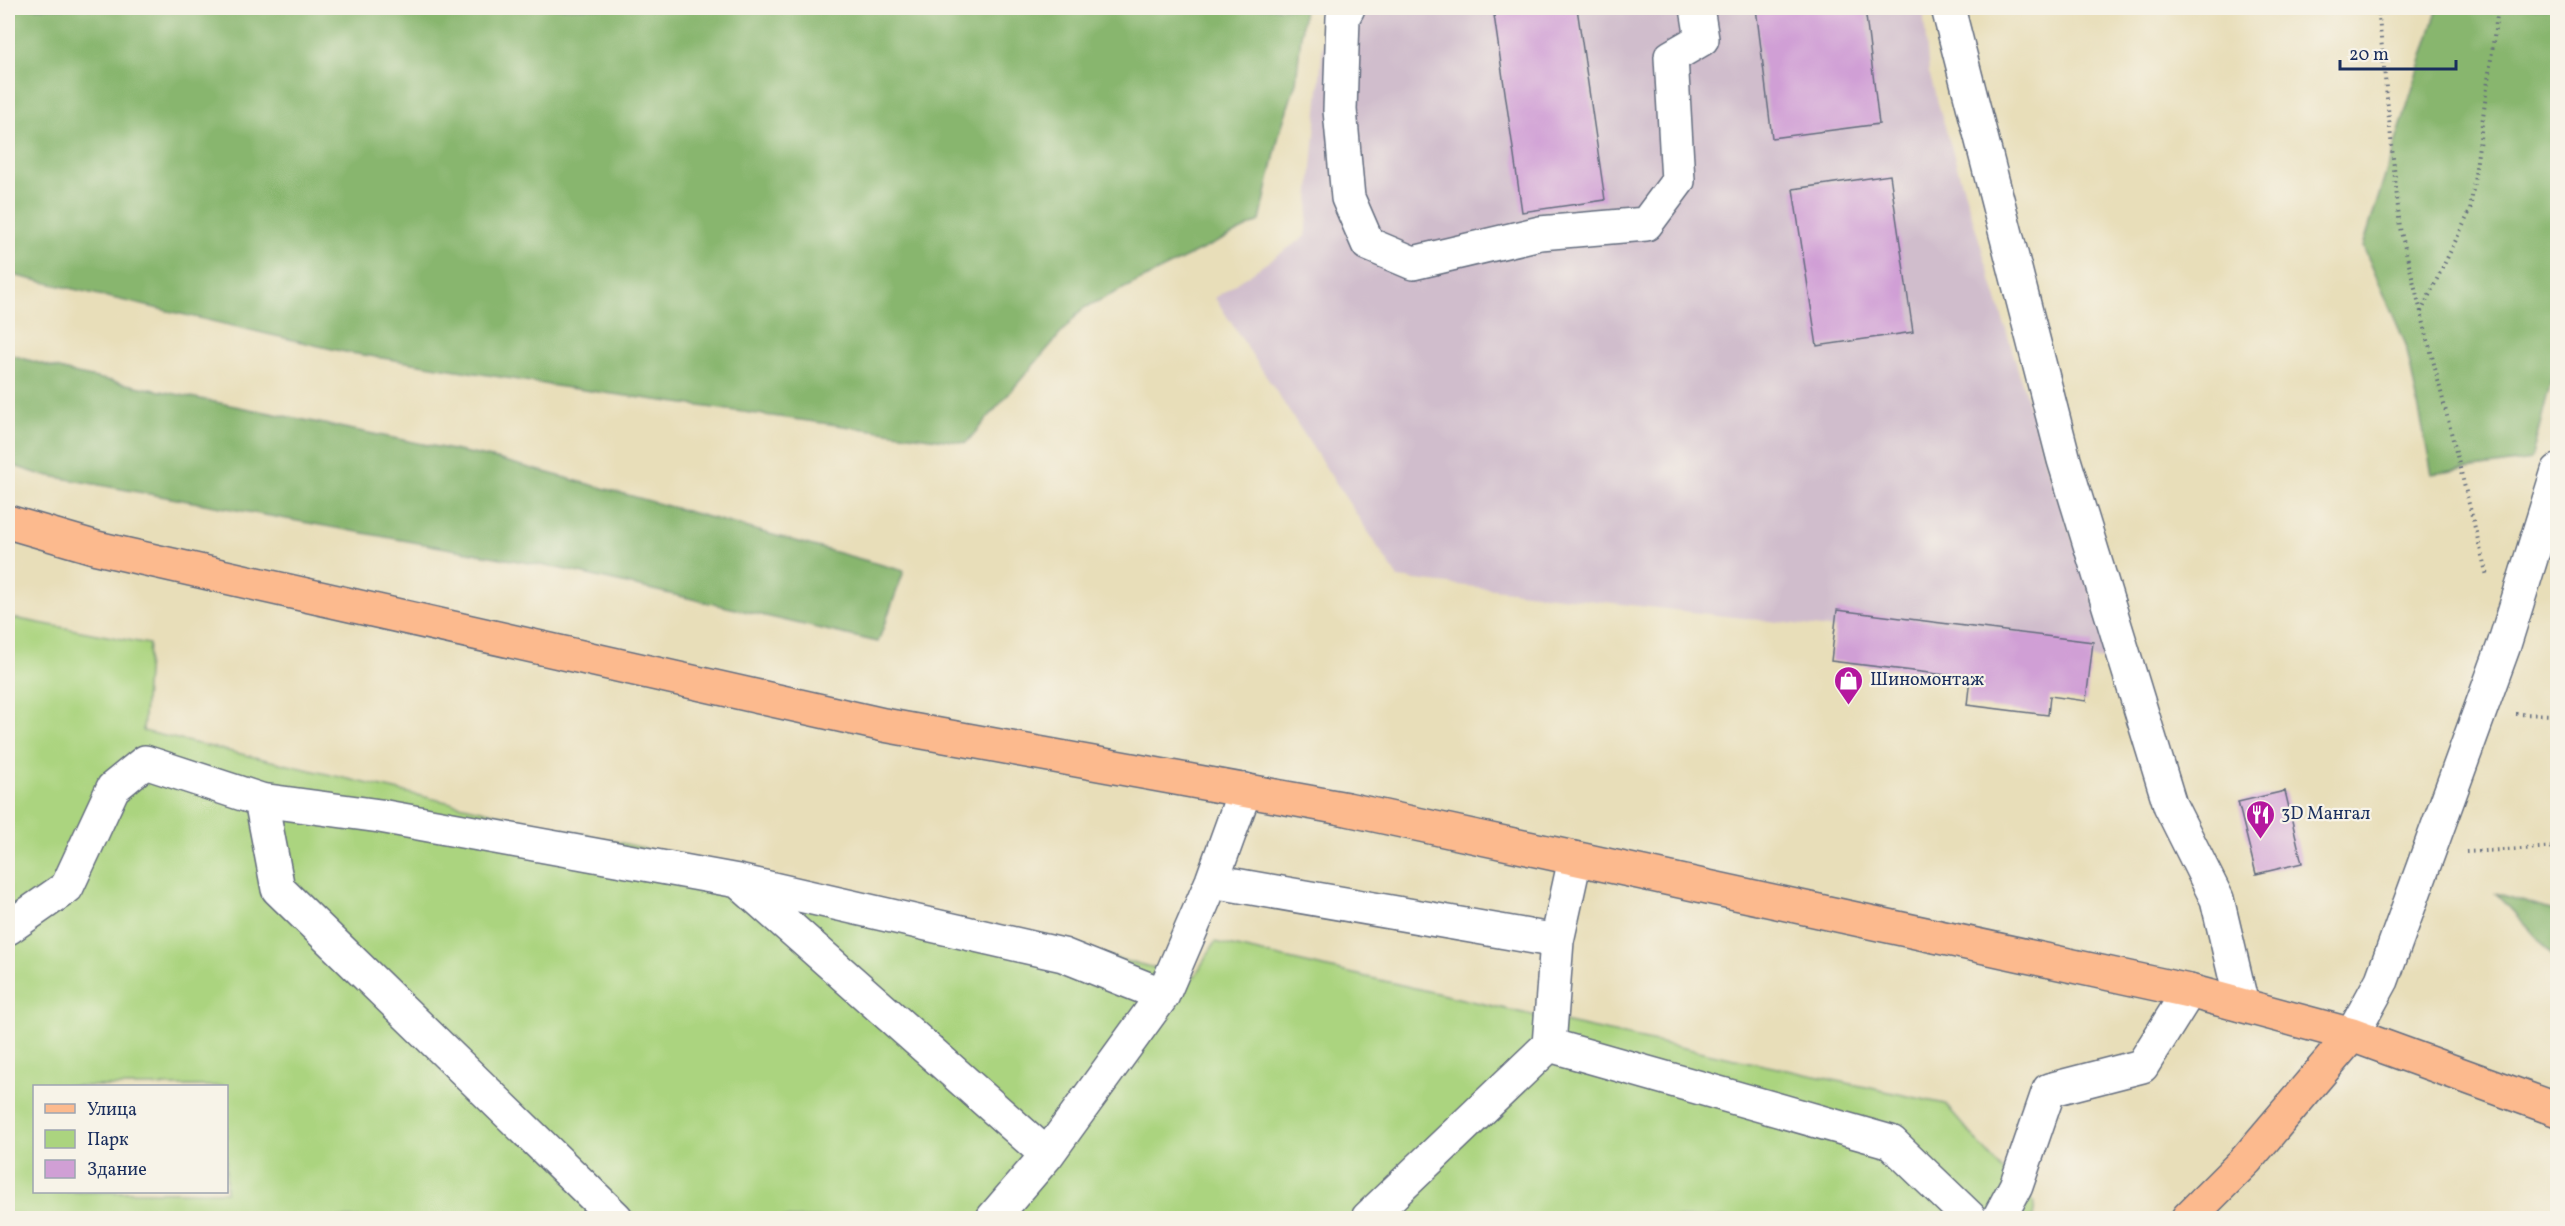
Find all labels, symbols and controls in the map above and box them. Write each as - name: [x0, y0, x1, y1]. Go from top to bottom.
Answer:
- scale bar: [2340, 33, 2456, 71]
- text: 20 m: [2349, 43, 2389, 68]
- shop icon: Шиномонтаж: [1833, 664, 1865, 706]
- place label: Шиномонтаж: [1870, 668, 1984, 693]
- restaurant icon: 3D Мангал: [2244, 798, 2276, 840]
- place label: 3D Мангал: [2281, 802, 2370, 827]
- legend: [33, 1085, 228, 1193]
- text: Улица: [87, 1098, 137, 1123]
- text: Парк: [87, 1128, 129, 1153]
- text: Здание: [87, 1158, 147, 1183]

